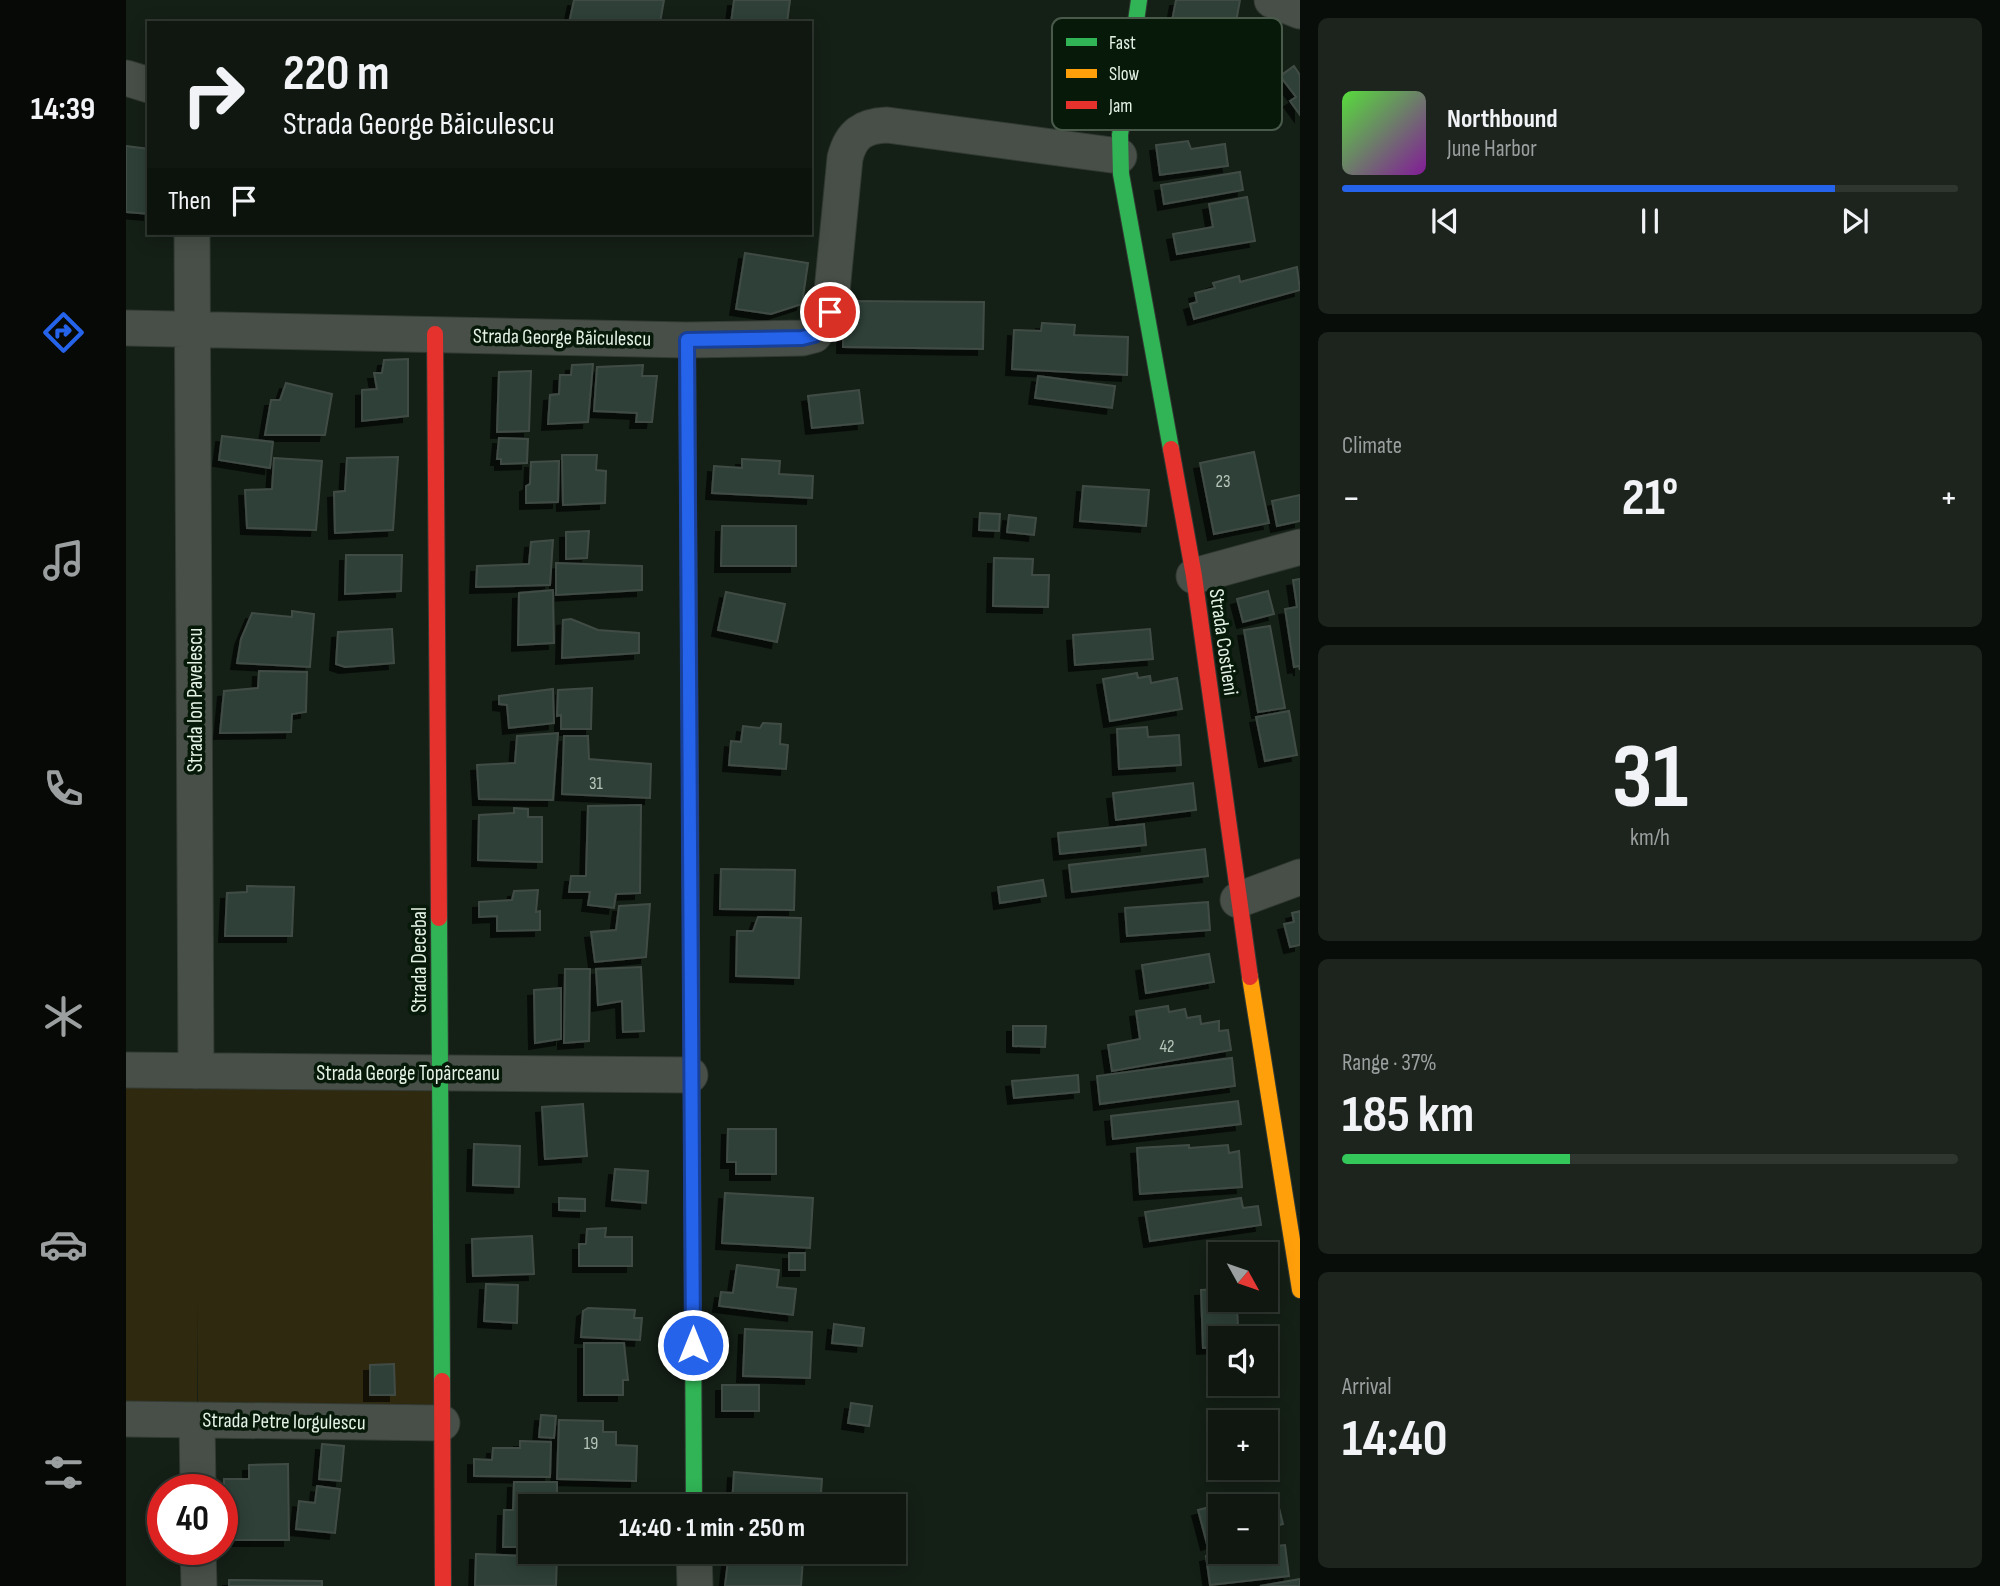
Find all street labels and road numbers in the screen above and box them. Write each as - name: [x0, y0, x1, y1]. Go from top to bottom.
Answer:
- street label: Strada George Băiculescu: [473, 323, 651, 352]
- street label: Strada Costieni: [1204, 587, 1243, 697]
- street label: Strada Ion Pavelescu: [183, 628, 208, 772]
- street label: Strada Decebal: [407, 907, 432, 1013]
- street label: Strada George Topârceanu: [316, 1061, 500, 1086]
- street label: Strada Petre Iorgulescu: [202, 1408, 366, 1435]

